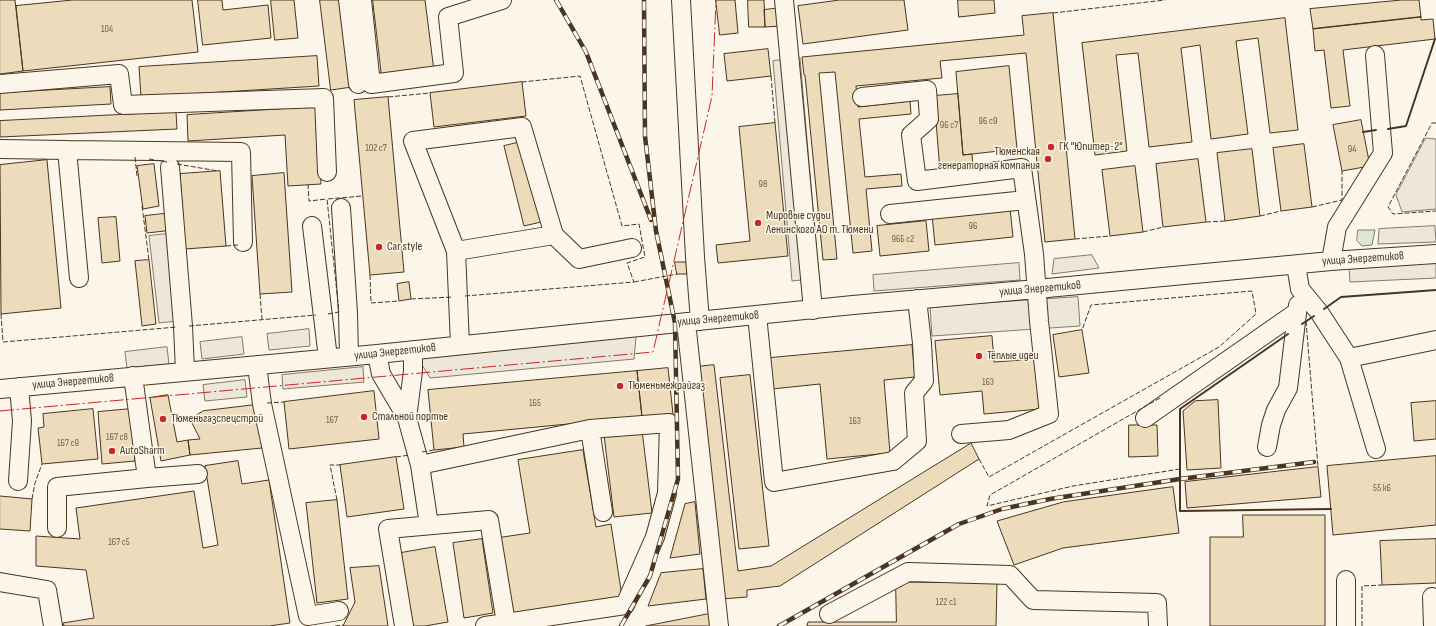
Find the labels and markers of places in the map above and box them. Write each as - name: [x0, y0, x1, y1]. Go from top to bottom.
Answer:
- place label: ГК "Юпитер-2": [1059, 140, 1123, 154]
- marker: ГК "Юпитер-2": [1046, 142, 1056, 152]
- place label: Тюменская генераторная компания: [938, 145, 1040, 173]
- marker: Тюменская генераторная компания: [1043, 154, 1053, 164]
- place label: Мировые судьи Ленинского АО т. Тюмени: [766, 209, 874, 237]
- marker: Мировые судьи Ленинского АО т. Тюмени: [753, 218, 763, 228]
- place label: Car style: [387, 240, 422, 254]
- marker: Car style: [374, 242, 384, 252]
- place label: Тёплые идеи: [987, 349, 1039, 363]
- marker: Тёплые идеи: [974, 351, 984, 361]
- place label: Тюменьмежрайгаз: [628, 379, 705, 393]
- marker: Тюменьмежрайгаз: [615, 381, 625, 391]
- place label: Стальной портье: [372, 410, 448, 424]
- place label: Тюменьгазспецстрой: [171, 412, 263, 426]
- marker: Стальной портье: [359, 412, 369, 422]
- marker: Тюменьгазспецстрой: [158, 414, 168, 424]
- place label: AutoSharm: [120, 444, 165, 458]
- marker: AutoSharm: [107, 446, 117, 456]

